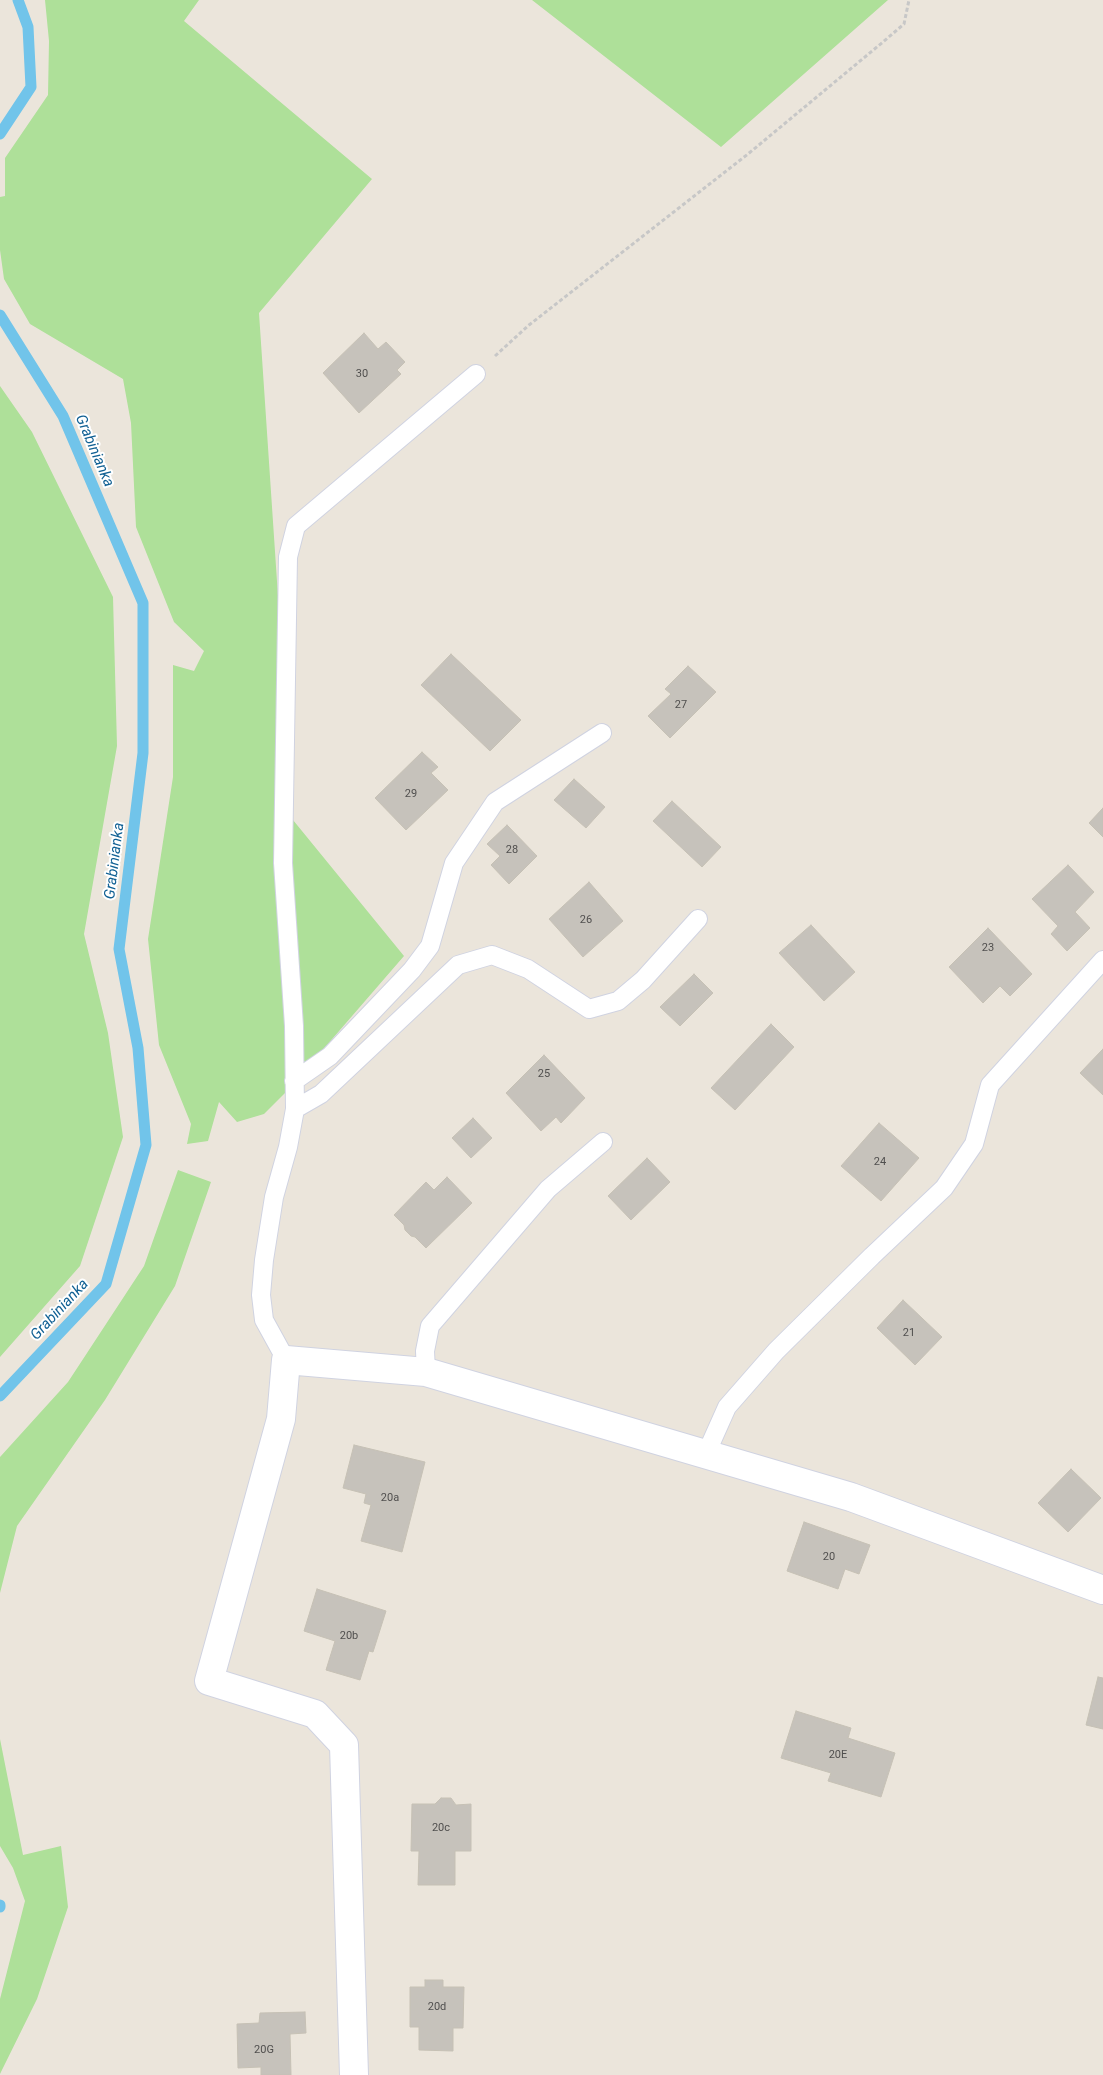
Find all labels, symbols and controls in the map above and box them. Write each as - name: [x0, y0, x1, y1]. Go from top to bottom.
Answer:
- house number: 30: [356, 367, 368, 381]
- water label: Grabinianka: [71, 412, 117, 490]
- house number: 27: [675, 698, 687, 712]
- house number: 29: [405, 787, 417, 801]
- water label: Grabinianka: [101, 822, 129, 900]
- house number: 28: [506, 843, 518, 857]
- house number: 26: [580, 913, 592, 927]
- house number: 23: [982, 941, 994, 955]
- house number: 25: [538, 1067, 550, 1081]
- house number: 24: [874, 1155, 886, 1169]
- water label: Grabinianka: [27, 1276, 93, 1344]
- house number: 21: [903, 1326, 915, 1340]
- house number: 20a: [381, 1491, 399, 1505]
- house number: 20: [823, 1550, 835, 1564]
- house number: 20b: [340, 1629, 358, 1643]
- house number: 20E: [829, 1748, 847, 1762]
- house number: 20c: [432, 1821, 450, 1835]
- house number: 20d: [428, 2000, 446, 2014]
- house number: 20G: [254, 2043, 274, 2057]

